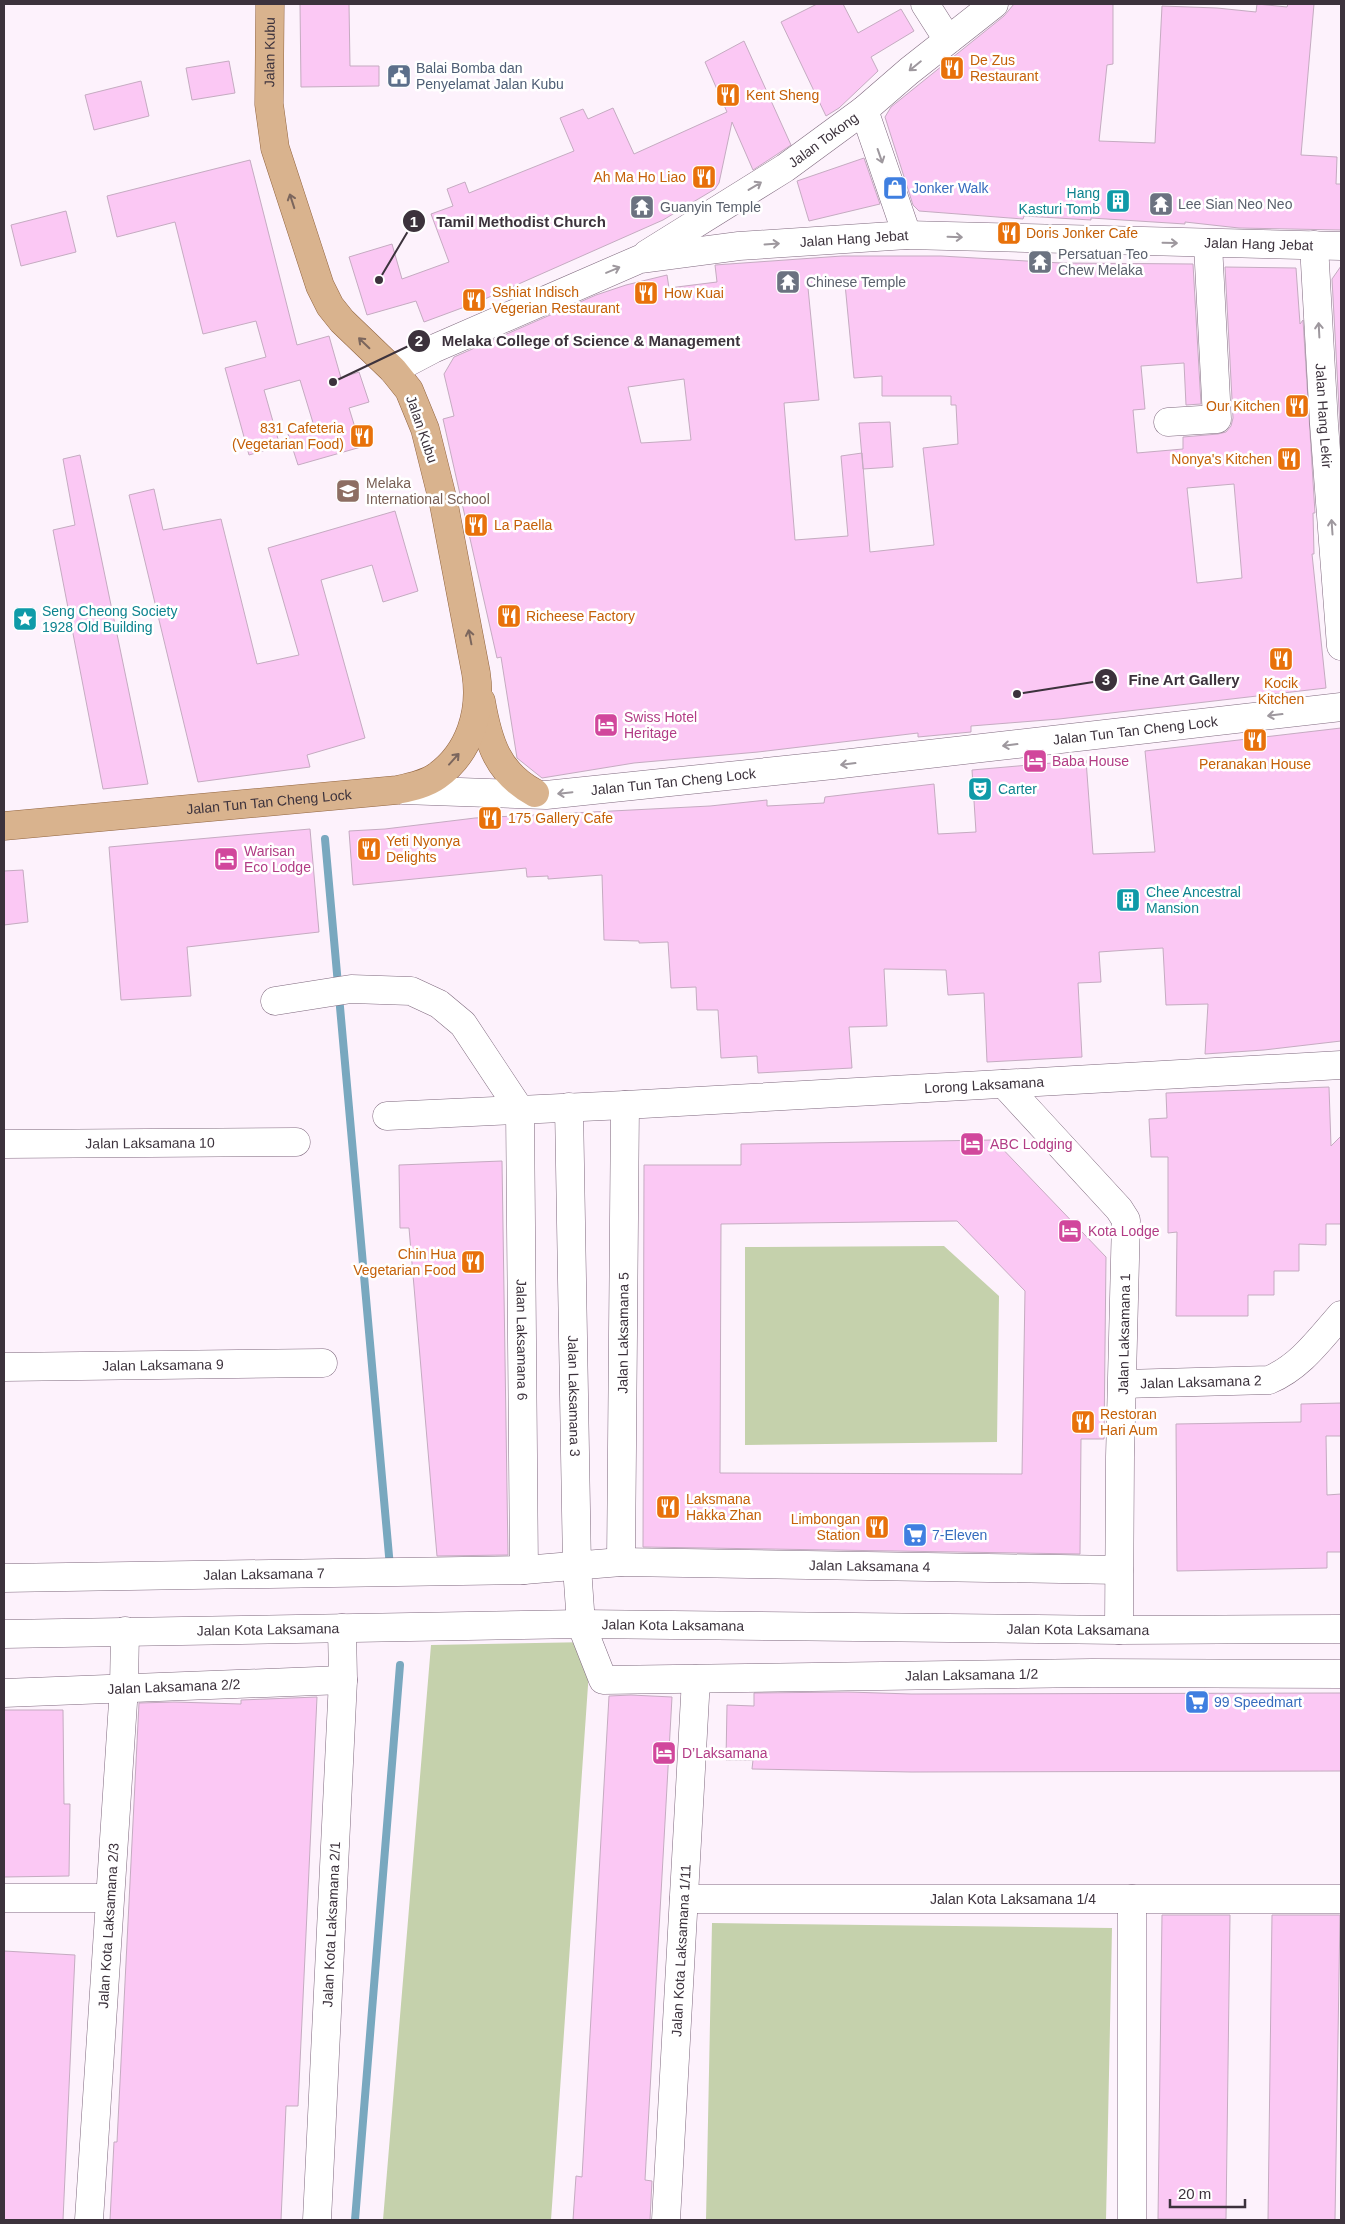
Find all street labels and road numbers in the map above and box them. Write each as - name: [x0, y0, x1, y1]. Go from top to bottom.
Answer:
- street label: Jalan Kubu: [261, 17, 278, 87]
- street label: Jalan Tokong: [785, 109, 861, 171]
- street label: Jalan Hang Jebat: [799, 227, 909, 250]
- street label: Jalan Hang Jebat: [1204, 235, 1314, 253]
- street label: Jalan Hang Lekir: [1313, 363, 1335, 469]
- street label: Jalan Kubu: [403, 393, 441, 465]
- street label: Jalan Tun Tan Cheng Lock: [1052, 713, 1220, 748]
- street label: Jalan Tun Tan Cheng Lock: [590, 765, 757, 798]
- street label: Jalan Tun Tan Cheng Lock: [186, 786, 353, 817]
- street label: Lorong Laksamana: [924, 1074, 1045, 1096]
- street label: Jalan Laksamana 10: [85, 1135, 215, 1151]
- street label: Jalan Laksamana 5: [614, 1272, 632, 1394]
- street label: Jalan Laksamana 1: [1115, 1273, 1133, 1395]
- street label: Jalan Laksamana 6: [513, 1279, 531, 1401]
- street label: Jalan Laksamana 3: [565, 1335, 583, 1457]
- street label: Jalan Laksamana 9: [102, 1356, 224, 1374]
- street label: Jalan Laksamana 2: [1140, 1372, 1262, 1392]
- street label: Jalan Laksamana 4: [809, 1557, 931, 1575]
- street label: Jalan Laksamana 7: [203, 1565, 325, 1583]
- street label: Jalan Kota Laksamana: [602, 1616, 744, 1634]
- street label: Jalan Kota Laksamana: [197, 1620, 340, 1639]
- street label: Jalan Kota Laksamana: [1007, 1621, 1149, 1638]
- street label: Jalan Laksamana 1/2: [905, 1666, 1039, 1684]
- street label: Jalan Laksamana 2/2: [107, 1676, 241, 1697]
- street label: Jalan Kota Laksamana 2/1: [319, 1841, 343, 2008]
- street label: Jalan Kota Laksamana 2/3: [95, 1842, 122, 2009]
- street label: Jalan Kota Laksamana 1/11: [668, 1864, 694, 2037]
- street label: Jalan Kota Laksamana 1/4: [930, 1891, 1096, 1907]

